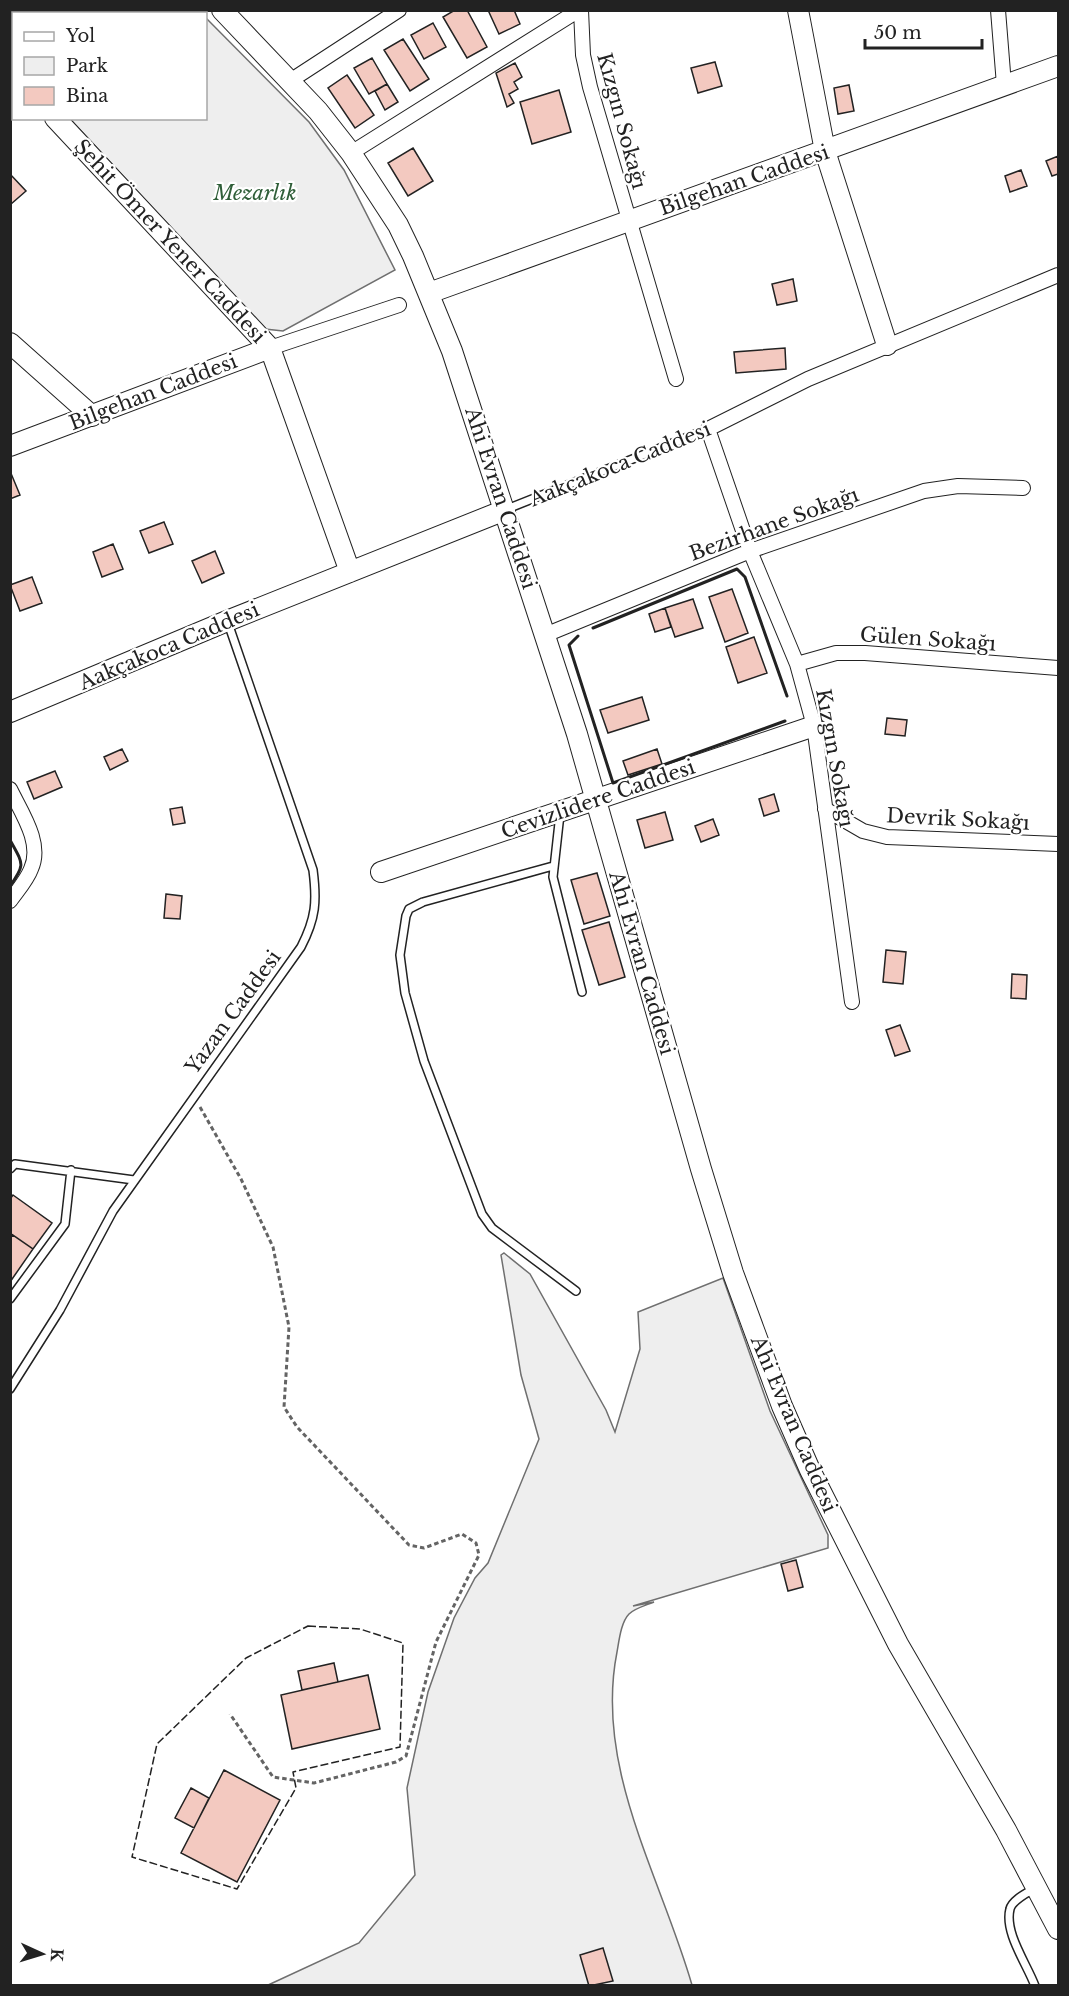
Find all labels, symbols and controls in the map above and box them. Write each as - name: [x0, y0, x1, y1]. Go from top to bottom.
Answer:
- legend: [12, 12, 207, 120]
- scale bar: [865, 12, 982, 50]
- text: 50 m: [874, 22, 922, 44]
- text: Yol: [65, 25, 95, 47]
- street label: Kızgın Sokağı: [592, 50, 652, 192]
- text: Park: [66, 55, 108, 77]
- text: Bina: [66, 85, 108, 107]
- street label: Şehit Ömer Yener Caddesi: [69, 134, 272, 348]
- street label: Bilgehan Caddesi: [656, 140, 832, 220]
- park label: Mezarlık: [212, 181, 297, 205]
- street label: Bilgehan Caddesi: [66, 349, 240, 435]
- street label: Ahi Evran Caddesi: [460, 403, 542, 592]
- street label: Aakçakoca Caddesi: [525, 417, 714, 512]
- street label: Bezirhane Sokağı: [686, 482, 862, 566]
- street label: Aakçakoca Caddesi: [74, 597, 263, 695]
- street label: Gülen Sokağı: [859, 622, 997, 656]
- street label: Kızgın Sokağı: [811, 687, 859, 829]
- street label: Cevizlidere Caddesi: [498, 754, 698, 844]
- street label: Devrik Sokağı: [886, 803, 1030, 835]
- street label: Ahi Evran Caddesi: [604, 868, 680, 1058]
- street label: Yazan Caddesi: [179, 945, 286, 1079]
- street label: Ahi Evran Caddesi: [745, 1331, 842, 1516]
- north arrow: [12, 1924, 72, 1984]
- text: K: [46, 1948, 67, 1963]

